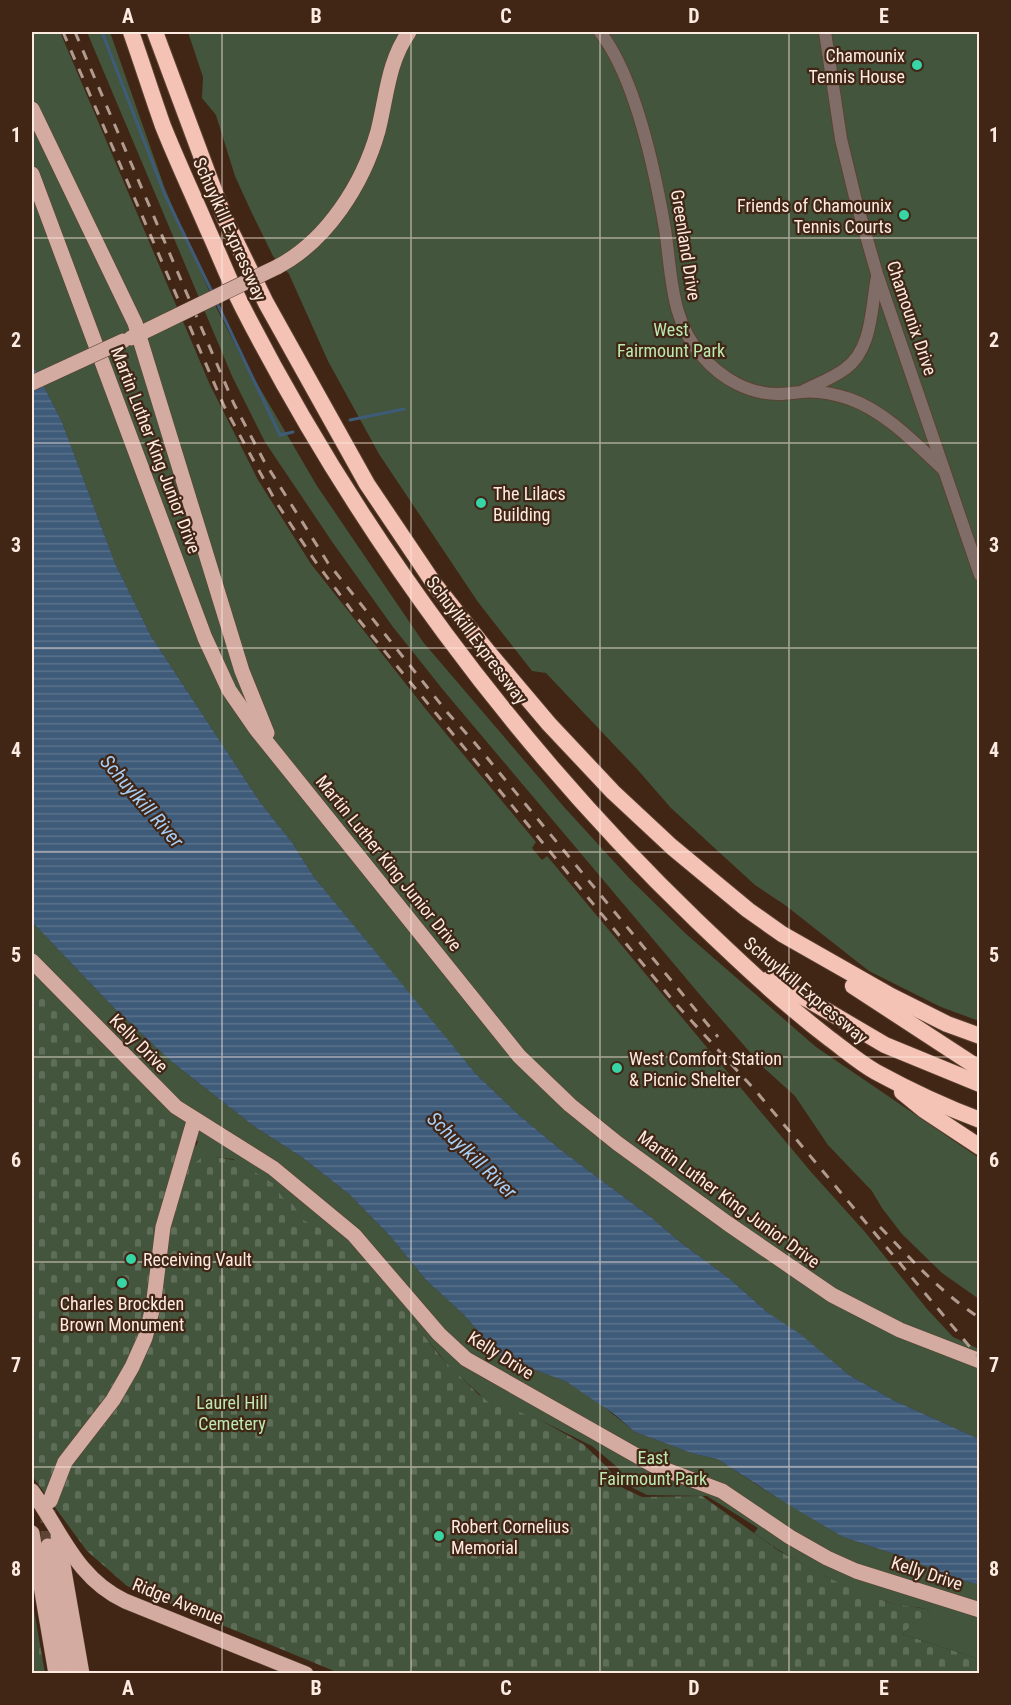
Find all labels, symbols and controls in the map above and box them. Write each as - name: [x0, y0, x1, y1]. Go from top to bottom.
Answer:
- text: A: [122, 4, 134, 28]
- text: B: [310, 4, 322, 28]
- text: C: [500, 4, 512, 28]
- text: D: [688, 4, 700, 28]
- text: E: [879, 4, 889, 28]
- place label: Chamounix Tennis House: [809, 45, 905, 87]
- marker: Chamounix Tennis House: [910, 58, 924, 72]
- text: 1: [11, 123, 21, 147]
- text: 1: [989, 123, 999, 147]
- street label: Schuylkill Expressway: [189, 154, 271, 304]
- street label: Greenland Drive: [667, 188, 705, 302]
- place label: Friends of Chamounix Tennis Courts: [737, 195, 892, 237]
- marker: Friends of Chamounix Tennis Courts: [897, 208, 911, 222]
- street label: Chamounix Drive: [883, 258, 941, 378]
- park label: West Fairmount Park: [617, 319, 725, 361]
- text: 2: [11, 328, 21, 352]
- text: 2: [989, 328, 999, 352]
- street label: Martin Luther King Junior Drive: [107, 344, 205, 556]
- place label: The Lilacs Building: [493, 483, 566, 525]
- marker: The Lilacs Building: [474, 496, 488, 510]
- text: 3: [11, 533, 21, 557]
- text: 3: [989, 533, 999, 557]
- street label: Schuylkill Expressway: [422, 572, 532, 709]
- text: 4: [11, 738, 21, 762]
- text: 4: [989, 738, 999, 762]
- water label: Schuylkill River: [95, 750, 189, 853]
- street label: Martin Luther King Junior Drive: [312, 771, 466, 955]
- street label: Schuylkill Expressway: [740, 932, 872, 1048]
- text: 5: [11, 943, 21, 967]
- text: 5: [989, 943, 999, 967]
- street label: Kelly Drive: [105, 1009, 173, 1077]
- place label: West Comfort Station & Picnic Shelter: [629, 1048, 782, 1090]
- marker: West Comfort Station & Picnic Shelter: [610, 1061, 624, 1075]
- water label: Schuylkill River: [422, 1106, 522, 1204]
- street label: Martin Luther King Junior Drive: [634, 1126, 824, 1272]
- text: 6: [11, 1148, 21, 1172]
- text: 6: [989, 1148, 999, 1172]
- place label: Receiving Vault: [143, 1249, 252, 1270]
- marker: Receiving Vault: [124, 1252, 138, 1266]
- marker: Charles Brockden Brown Monument: [115, 1276, 129, 1290]
- place label: Charles Brockden Brown Monument: [60, 1293, 184, 1335]
- street label: Kelly Drive: [464, 1327, 538, 1383]
- text: 7: [11, 1353, 21, 1377]
- text: 7: [989, 1353, 999, 1377]
- park label: Laurel Hill Cemetery: [196, 1392, 268, 1434]
- park label: East Fairmount Park: [599, 1447, 707, 1489]
- place label: Robert Cornelius Memorial: [451, 1516, 569, 1558]
- marker: Robert Cornelius Memorial: [432, 1529, 446, 1543]
- street label: Kelly Drive: [889, 1552, 965, 1594]
- text: 8: [11, 1557, 21, 1581]
- text: 8: [989, 1557, 999, 1581]
- street label: Ridge Avenue: [130, 1573, 226, 1629]
- text: A: [122, 1676, 134, 1700]
- text: B: [310, 1676, 322, 1700]
- text: C: [500, 1676, 512, 1700]
- text: D: [688, 1676, 700, 1700]
- text: E: [879, 1676, 889, 1700]

